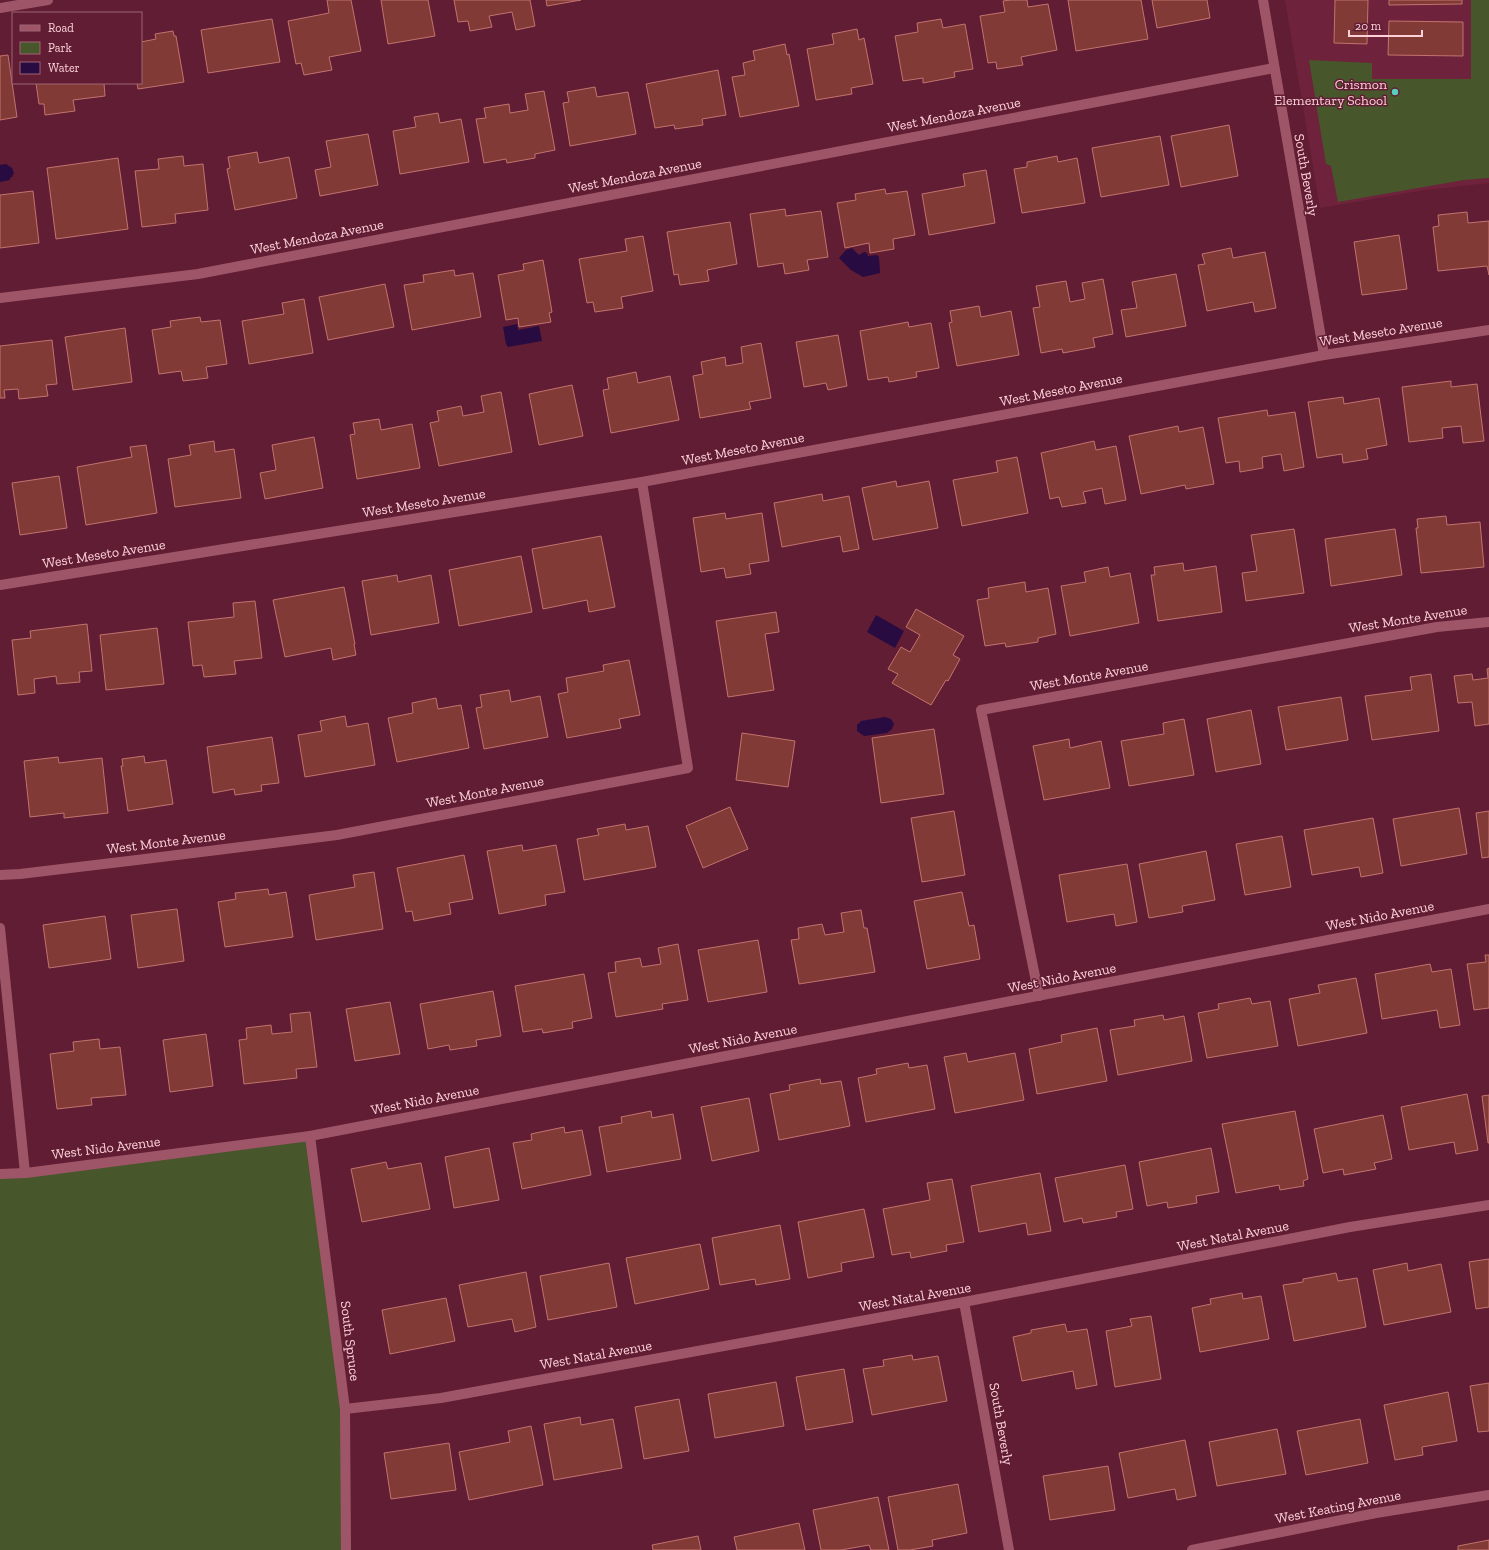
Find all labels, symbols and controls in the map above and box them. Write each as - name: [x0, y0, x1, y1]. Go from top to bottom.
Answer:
- legend: [12, 12, 142, 84]
- scale bar: [1349, 12, 1422, 38]
- text: 20 m: [1355, 19, 1382, 33]
- text: Road: [48, 21, 74, 35]
- text: Park: [48, 41, 73, 55]
- text: Water: [48, 61, 80, 75]
- place label: Crismon Elementary School: [1274, 76, 1387, 109]
- marker: Crismon Elementary School: [1390, 87, 1400, 97]
- street label: West Mendoza Avenue: [886, 94, 1022, 136]
- street label: South Beverly: [1290, 133, 1322, 218]
- street label: West Mendoza Avenue: [567, 155, 703, 197]
- street label: West Mendoza Avenue: [249, 216, 385, 258]
- street label: West Meseto Avenue: [1318, 314, 1444, 350]
- street label: West Meseto Avenue: [998, 370, 1124, 410]
- street label: West Meseto Avenue: [680, 429, 806, 469]
- street label: West Meseto Avenue: [361, 485, 487, 521]
- street label: West Meseto Avenue: [41, 536, 167, 572]
- street label: West Monte Avenue: [1348, 601, 1469, 637]
- street label: West Monte Avenue: [1029, 657, 1150, 695]
- street label: West Monte Avenue: [425, 772, 546, 812]
- street label: West Monte Avenue: [106, 826, 227, 858]
- street label: West Nido Avenue: [1325, 897, 1436, 935]
- street label: West Nido Avenue: [1007, 959, 1118, 997]
- street label: West Nido Avenue: [688, 1020, 799, 1058]
- street label: West Nido Avenue: [370, 1081, 481, 1119]
- street label: West Nido Avenue: [51, 1133, 162, 1163]
- street label: West Natal Avenue: [1176, 1217, 1291, 1255]
- street label: West Natal Avenue: [858, 1279, 973, 1315]
- street label: South Spruce: [337, 1300, 363, 1382]
- street label: West Natal Avenue: [539, 1337, 654, 1373]
- street label: South Beverly: [985, 1382, 1017, 1467]
- street label: West Keating Avenue: [1274, 1486, 1403, 1528]

